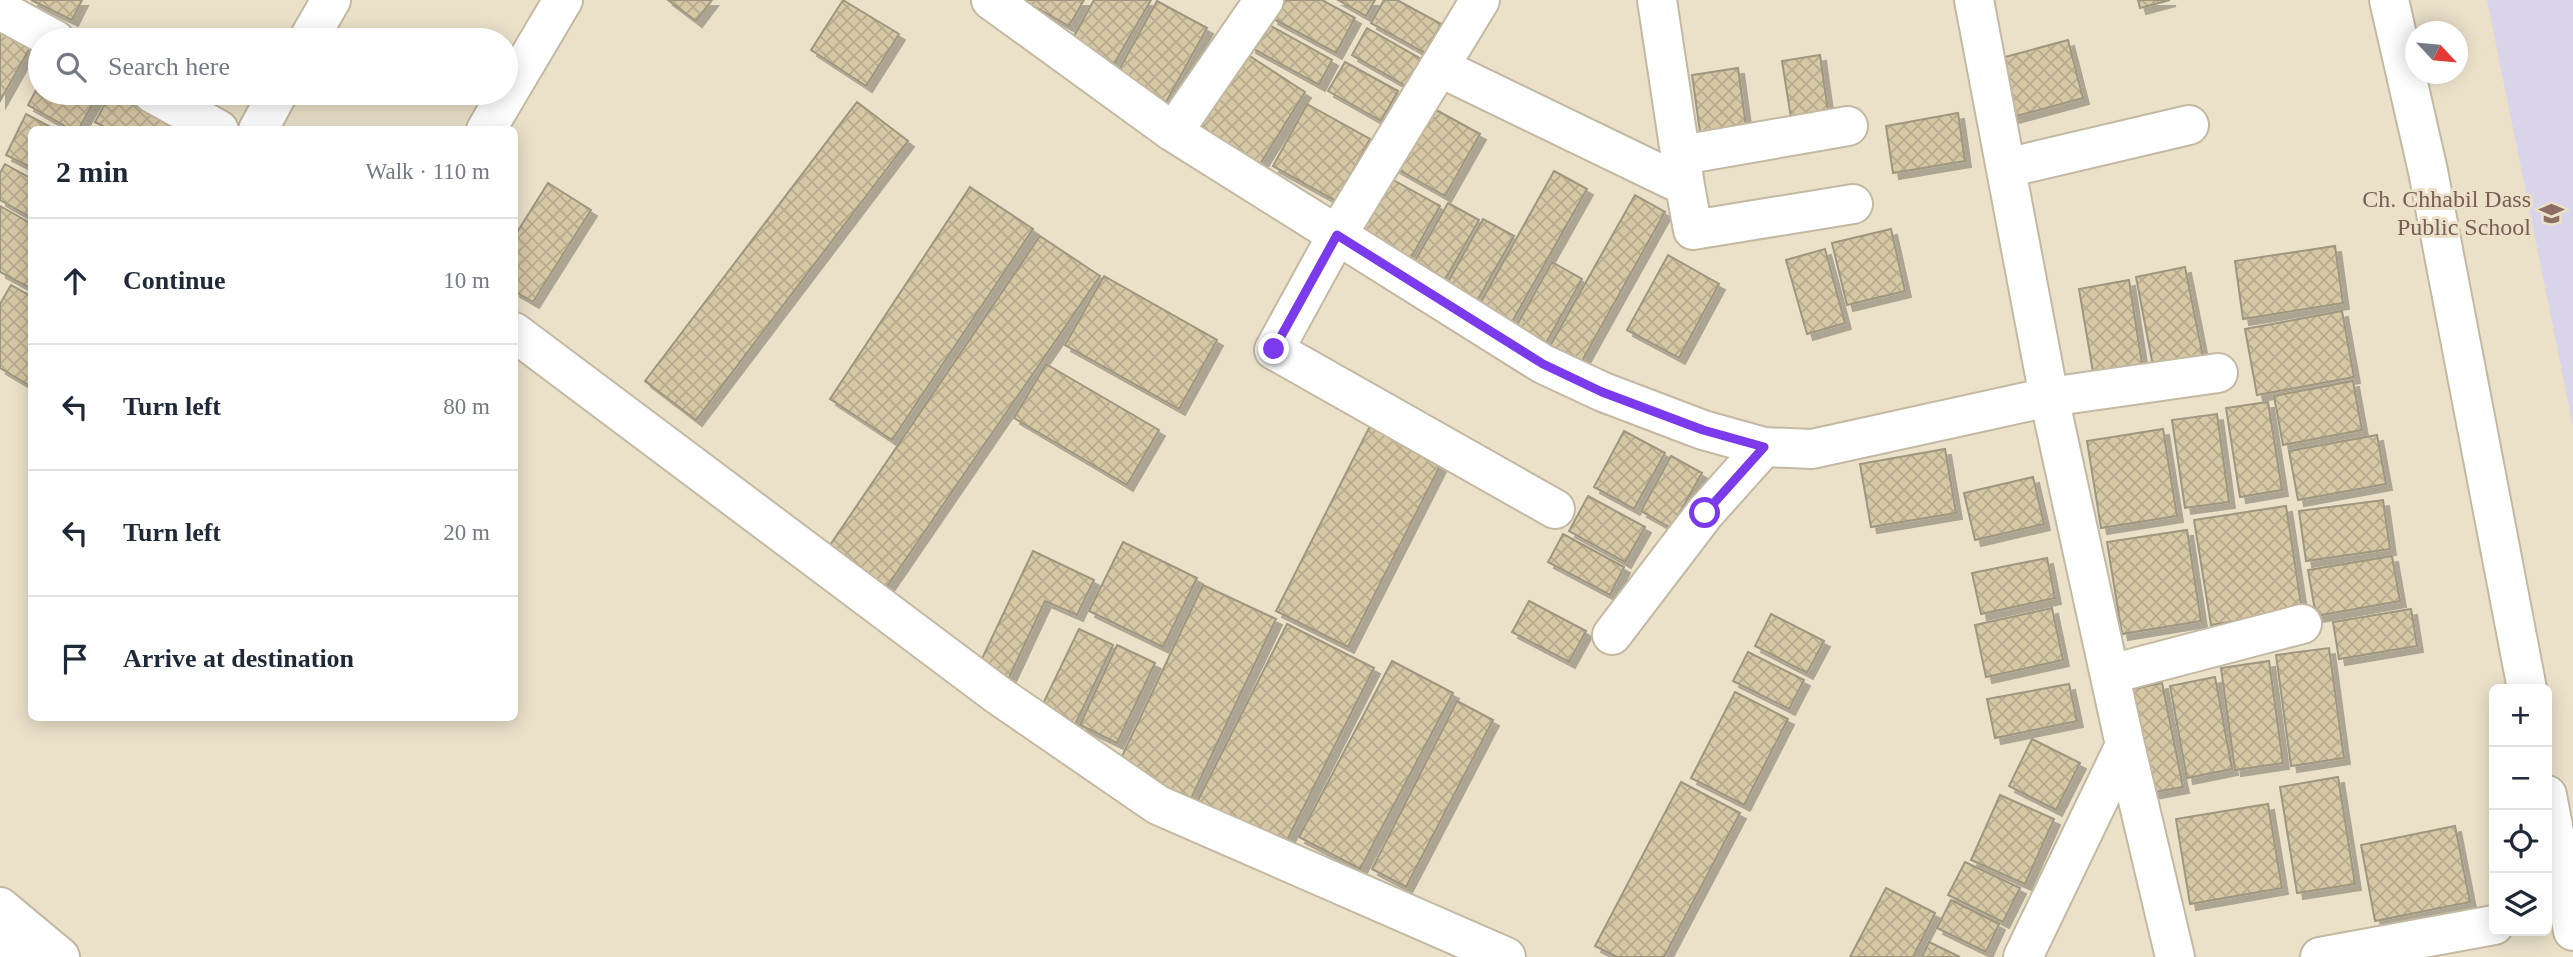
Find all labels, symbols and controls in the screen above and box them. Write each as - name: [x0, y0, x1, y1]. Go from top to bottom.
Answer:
- north arrow: [2405, 21, 2468, 84]
- search box: [28, 28, 518, 105]
- icon: search: [52, 48, 90, 86]
- text: Search here: [108, 52, 230, 81]
- text: 2 min: [56, 155, 129, 188]
- text: Walk · 110 m: [366, 159, 490, 184]
- place label: Ch. Chhabil Dass Public School: [2362, 186, 2531, 240]
- school or university icon: Ch. Chhabil Dass Public School: [2537, 199, 2565, 227]
- icon: ahead: [56, 262, 94, 300]
- text: Continue: [123, 266, 226, 295]
- text: 10 m: [443, 268, 490, 293]
- route end: [1258, 333, 1289, 364]
- icon: left: [56, 388, 94, 426]
- text: Turn left: [123, 392, 221, 421]
- text: 80 m: [443, 394, 490, 419]
- route start: [1689, 497, 1720, 528]
- icon: left: [56, 514, 94, 552]
- text: Turn left: [123, 518, 221, 547]
- text: 20 m: [443, 520, 490, 545]
- icon: arrive: [56, 640, 94, 678]
- text: Arrive at destination: [123, 644, 354, 673]
- map controls: [2489, 684, 2552, 936]
- button: +: [2489, 684, 2552, 747]
- button: −: [2489, 747, 2552, 810]
- button: locate: [2489, 810, 2552, 873]
- button: layers: [2489, 873, 2552, 936]

